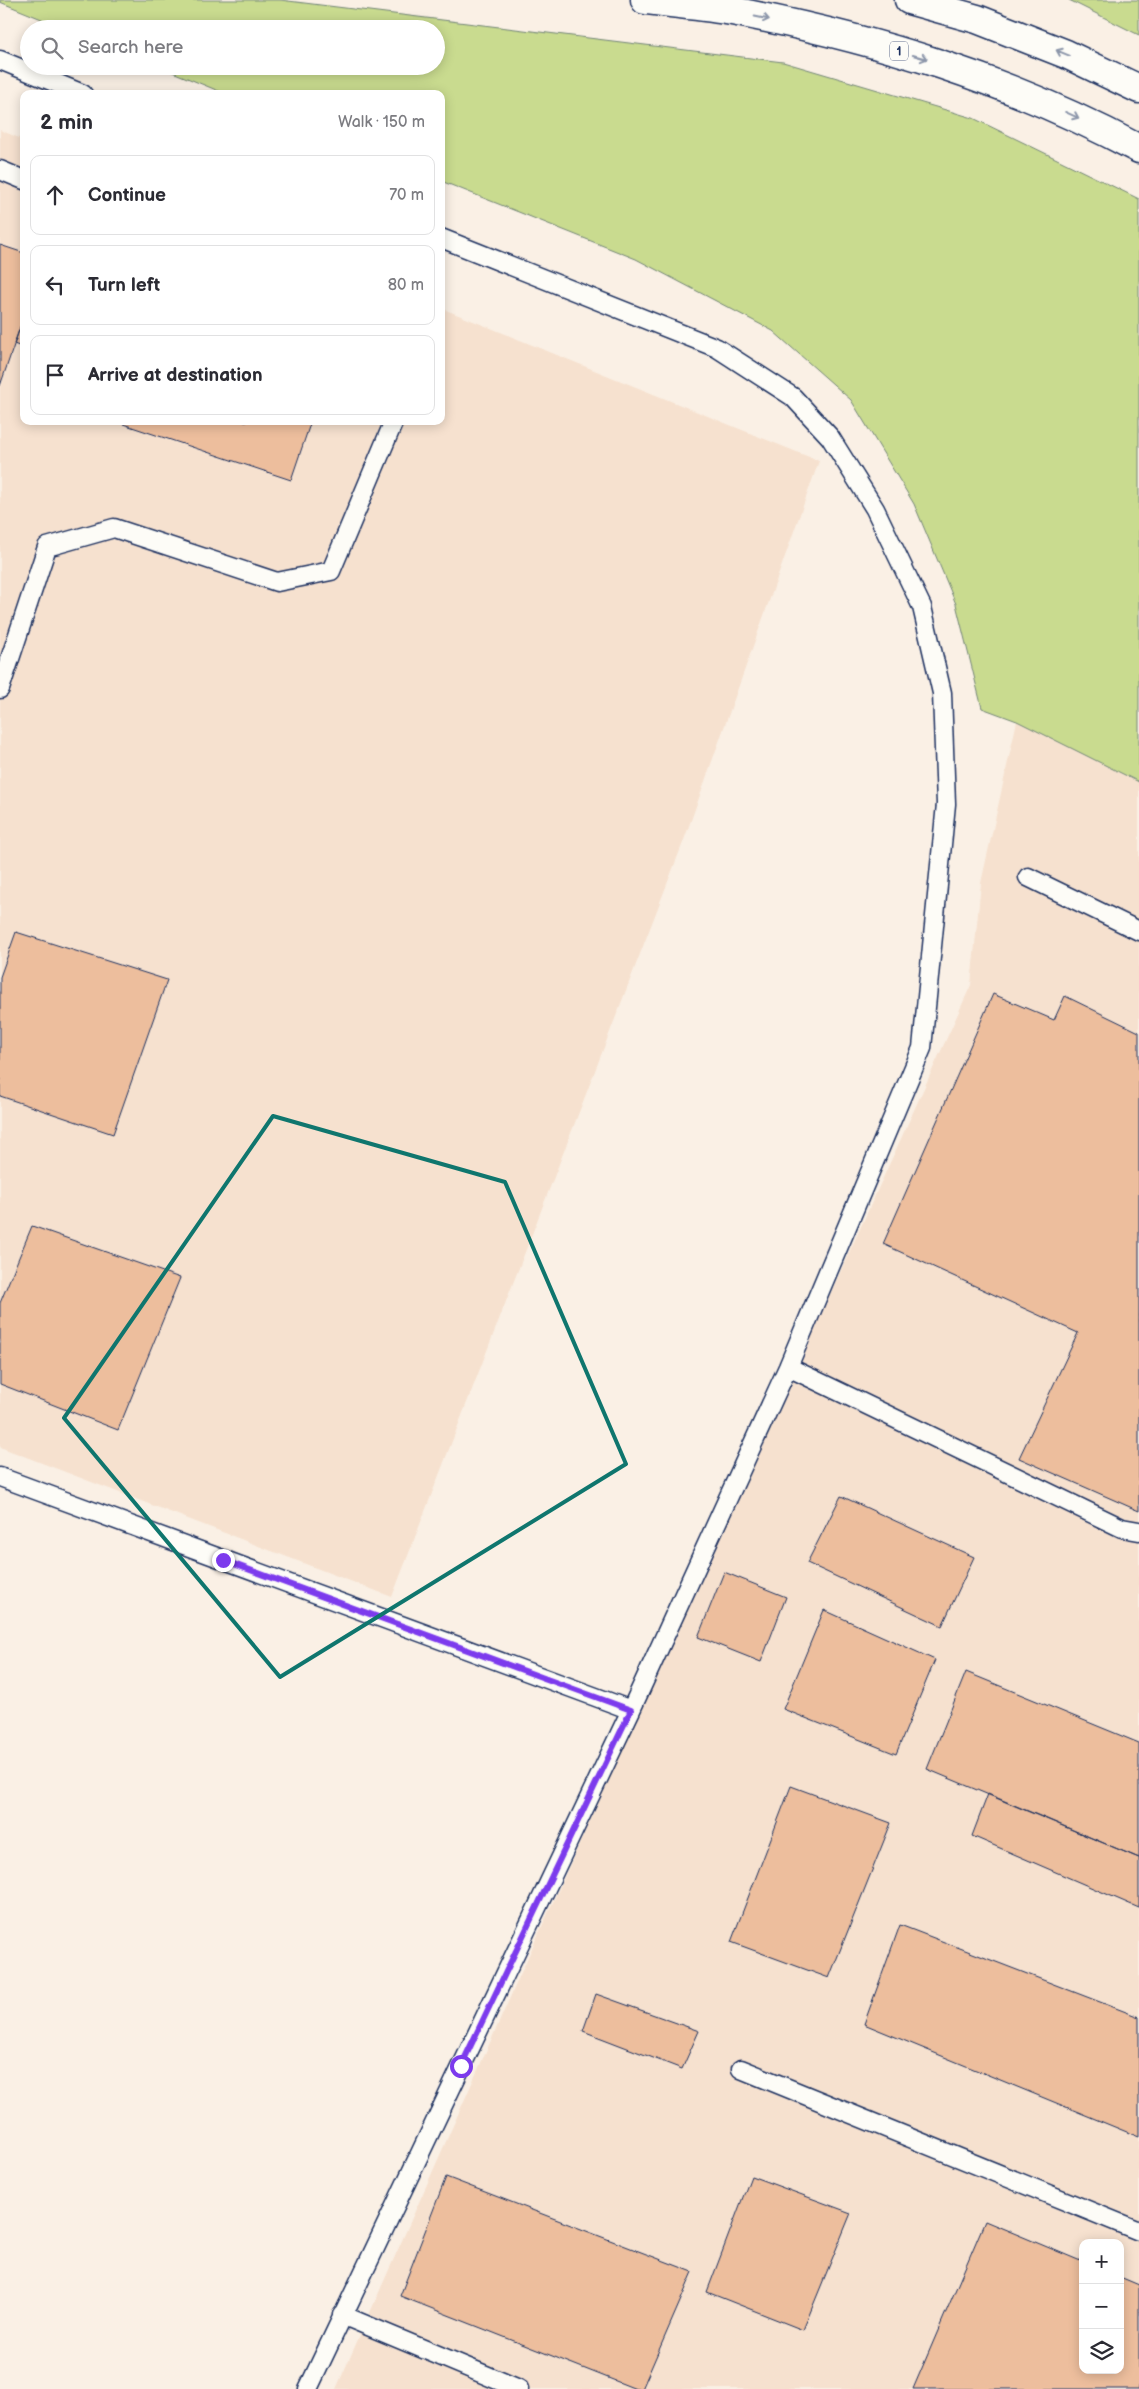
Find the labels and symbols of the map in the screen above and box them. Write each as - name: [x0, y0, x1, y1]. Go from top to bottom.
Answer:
- one-way arrow: [754, 13, 770, 23]
- road number: 1: [890, 41, 908, 60]
- one-way arrow: [1056, 47, 1071, 57]
- one-way arrow: [912, 52, 928, 62]
- one-way arrow: [1064, 110, 1079, 120]
- route end: [212, 1549, 235, 1572]
- route start: [450, 2055, 473, 2078]

